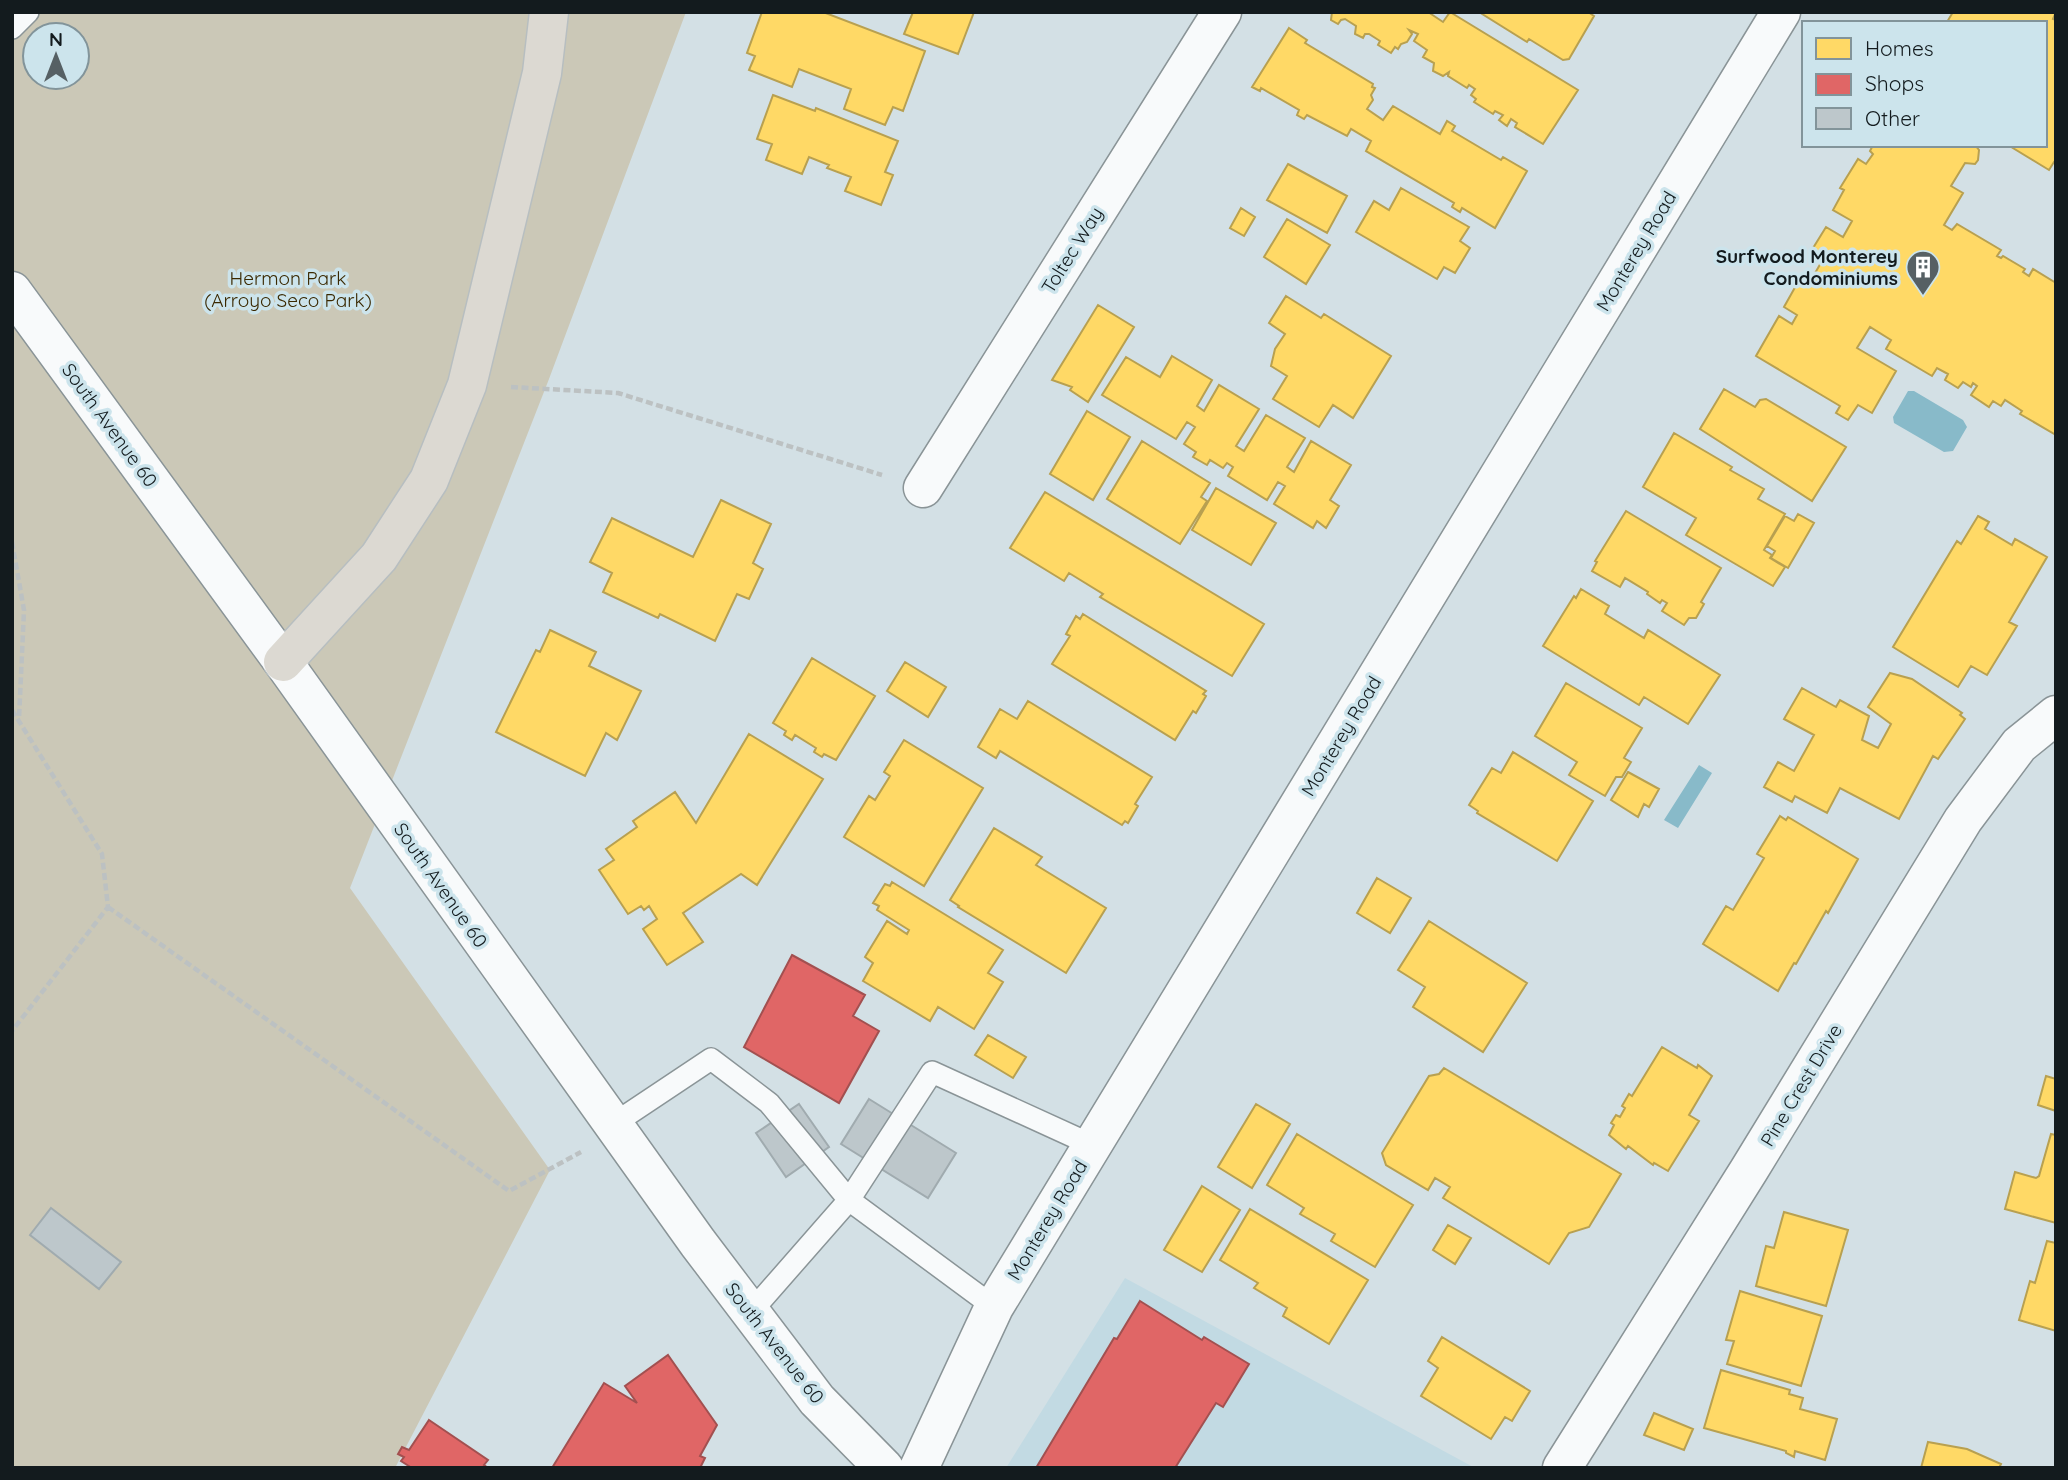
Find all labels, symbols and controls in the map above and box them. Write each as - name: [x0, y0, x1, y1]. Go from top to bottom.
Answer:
- north arrow: [21, 21, 91, 91]
- legend: [1802, 21, 2047, 147]
- text: N: [49, 27, 63, 51]
- text: Homes: [1865, 35, 1934, 61]
- text: Shops: [1865, 70, 1924, 96]
- text: Other: [1865, 105, 1920, 131]
- street label: Monterey Road: [1591, 187, 1681, 315]
- street label: Toltec Way: [1036, 202, 1108, 298]
- place label: Surfwood Monterey Condominiums: [1716, 244, 1898, 290]
- building icon: Surfwood Monterey Condominiums: [1904, 248, 1942, 297]
- park label: Hermon Park (Arroyo Seco Park): [204, 266, 372, 312]
- street label: South Avenue 60: [57, 358, 163, 492]
- street label: Monterey Road: [1296, 672, 1386, 800]
- street label: South Avenue 60: [389, 818, 493, 952]
- street label: Pine Crest Drive: [1755, 1019, 1847, 1151]
- street label: Monterey Road: [1002, 1156, 1092, 1284]
- street label: South Avenue 60: [720, 1278, 830, 1408]

